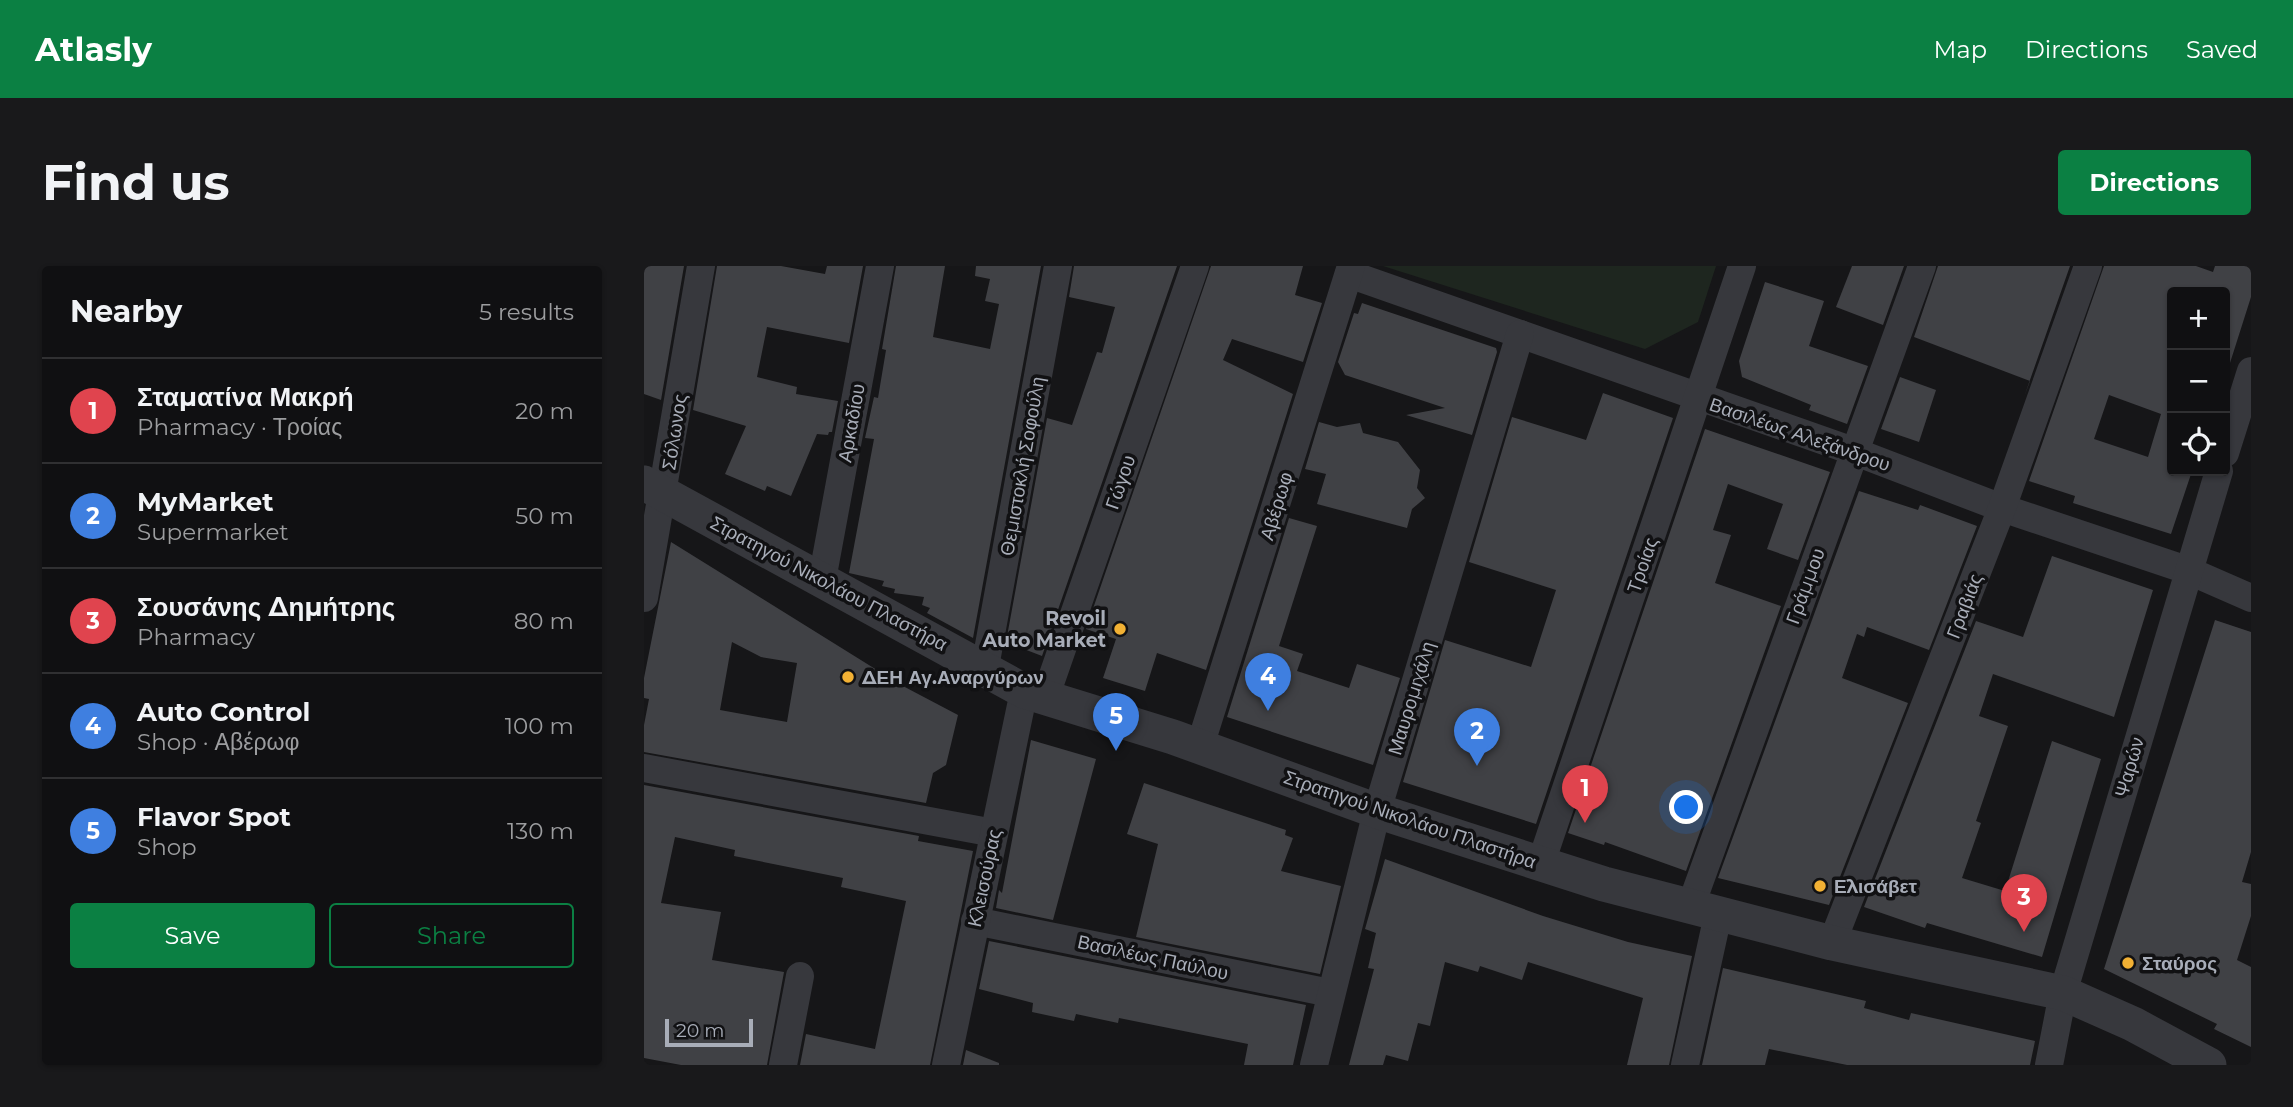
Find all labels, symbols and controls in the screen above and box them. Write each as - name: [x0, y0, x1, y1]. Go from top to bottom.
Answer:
- text: Atlasly: [35, 29, 152, 69]
- text: Map: [1934, 35, 1987, 64]
- text: Directions: [2025, 35, 2148, 64]
- text: Saved: [2186, 35, 2258, 64]
- button: Directions: [2058, 150, 2251, 215]
- text: Find us: [42, 153, 230, 212]
- map controls: [2167, 287, 2230, 476]
- button: +: [2167, 287, 2230, 350]
- text: Nearby: [70, 293, 182, 330]
- text: 5 results: [479, 298, 574, 326]
- button: −: [2167, 350, 2230, 413]
- street label: Θεμιστοκλή Σοφούλη: [995, 375, 1050, 558]
- text: Σταματίνα Μακρή: [137, 381, 354, 413]
- street label: Αρκαδίου: [833, 382, 870, 464]
- street label: Σόλωνος: [657, 392, 692, 472]
- street label: Βασιλέως Αλεξάνδρου: [1706, 393, 1893, 476]
- text: 1: [88, 397, 98, 425]
- text: 20 m: [515, 397, 574, 425]
- text: Pharmacy · Τροίας: [137, 413, 342, 441]
- button: locate: [2167, 413, 2230, 476]
- street label: Γώγου: [1101, 452, 1140, 512]
- street label: Αβέρωφ: [1255, 469, 1298, 543]
- text: MyMarket: [137, 486, 274, 518]
- text: 2: [86, 502, 100, 530]
- text: 50 m: [515, 502, 574, 530]
- street label: Στρατηγού Νικολάου Πλαστήρα: [706, 511, 951, 656]
- text: Supermarket: [137, 518, 289, 546]
- street label: Τροίας: [1622, 534, 1663, 596]
- street label: Γράμμου: [1781, 545, 1830, 627]
- street label: Γραβιάς: [1942, 571, 1987, 642]
- text: Σουσάνης Δημήτρης: [137, 591, 395, 623]
- text: 3: [86, 607, 100, 635]
- text: 80 m: [514, 607, 574, 635]
- place label: Revoil Auto Market: [982, 607, 1106, 652]
- marker: Revoil Auto Market: [1112, 621, 1128, 637]
- text: Pharmacy: [137, 623, 255, 651]
- street label: Μαυρομιχάλη: [1383, 639, 1440, 758]
- pin: 4: [1245, 653, 1291, 711]
- place label: ΔΕΗ Αγ.Αναργύρων: [861, 666, 1044, 689]
- marker: ΔΕΗ Αγ.Αναργύρων: [840, 669, 856, 685]
- pin: 5: [1093, 693, 1139, 751]
- text: Auto Control: [137, 696, 310, 728]
- pin: 2: [1454, 708, 1500, 766]
- text: 4: [85, 712, 101, 740]
- text: 100 m: [505, 712, 574, 740]
- text: Shop · Αβέρωφ: [137, 728, 299, 756]
- street label: Ψαρών: [2110, 735, 2149, 800]
- street label: Στρατηγού Νικολάου Πλαστήρα: [1281, 765, 1539, 874]
- pin: 1: [1562, 765, 1608, 823]
- your location: [1669, 790, 1703, 824]
- text: Flavor Spot: [137, 801, 291, 833]
- text: 5: [86, 817, 100, 845]
- text: 130 m: [507, 817, 574, 845]
- street label: Κλεισούρας: [963, 827, 1006, 929]
- text: Shop: [137, 833, 197, 861]
- pin: 3: [2001, 874, 2047, 932]
- place label: Ελισάβετ: [1834, 875, 1918, 898]
- marker: Ελισάβετ: [1812, 878, 1828, 894]
- button: Save: [70, 903, 315, 968]
- button: Share: [329, 903, 574, 968]
- street label: Βασιλέως Παύλου: [1075, 930, 1230, 985]
- place label: Σταύρος: [2142, 952, 2217, 975]
- marker: Σταύρος: [2120, 955, 2136, 971]
- scale bar: [665, 1016, 752, 1048]
- text: 20 m: [676, 1019, 724, 1042]

